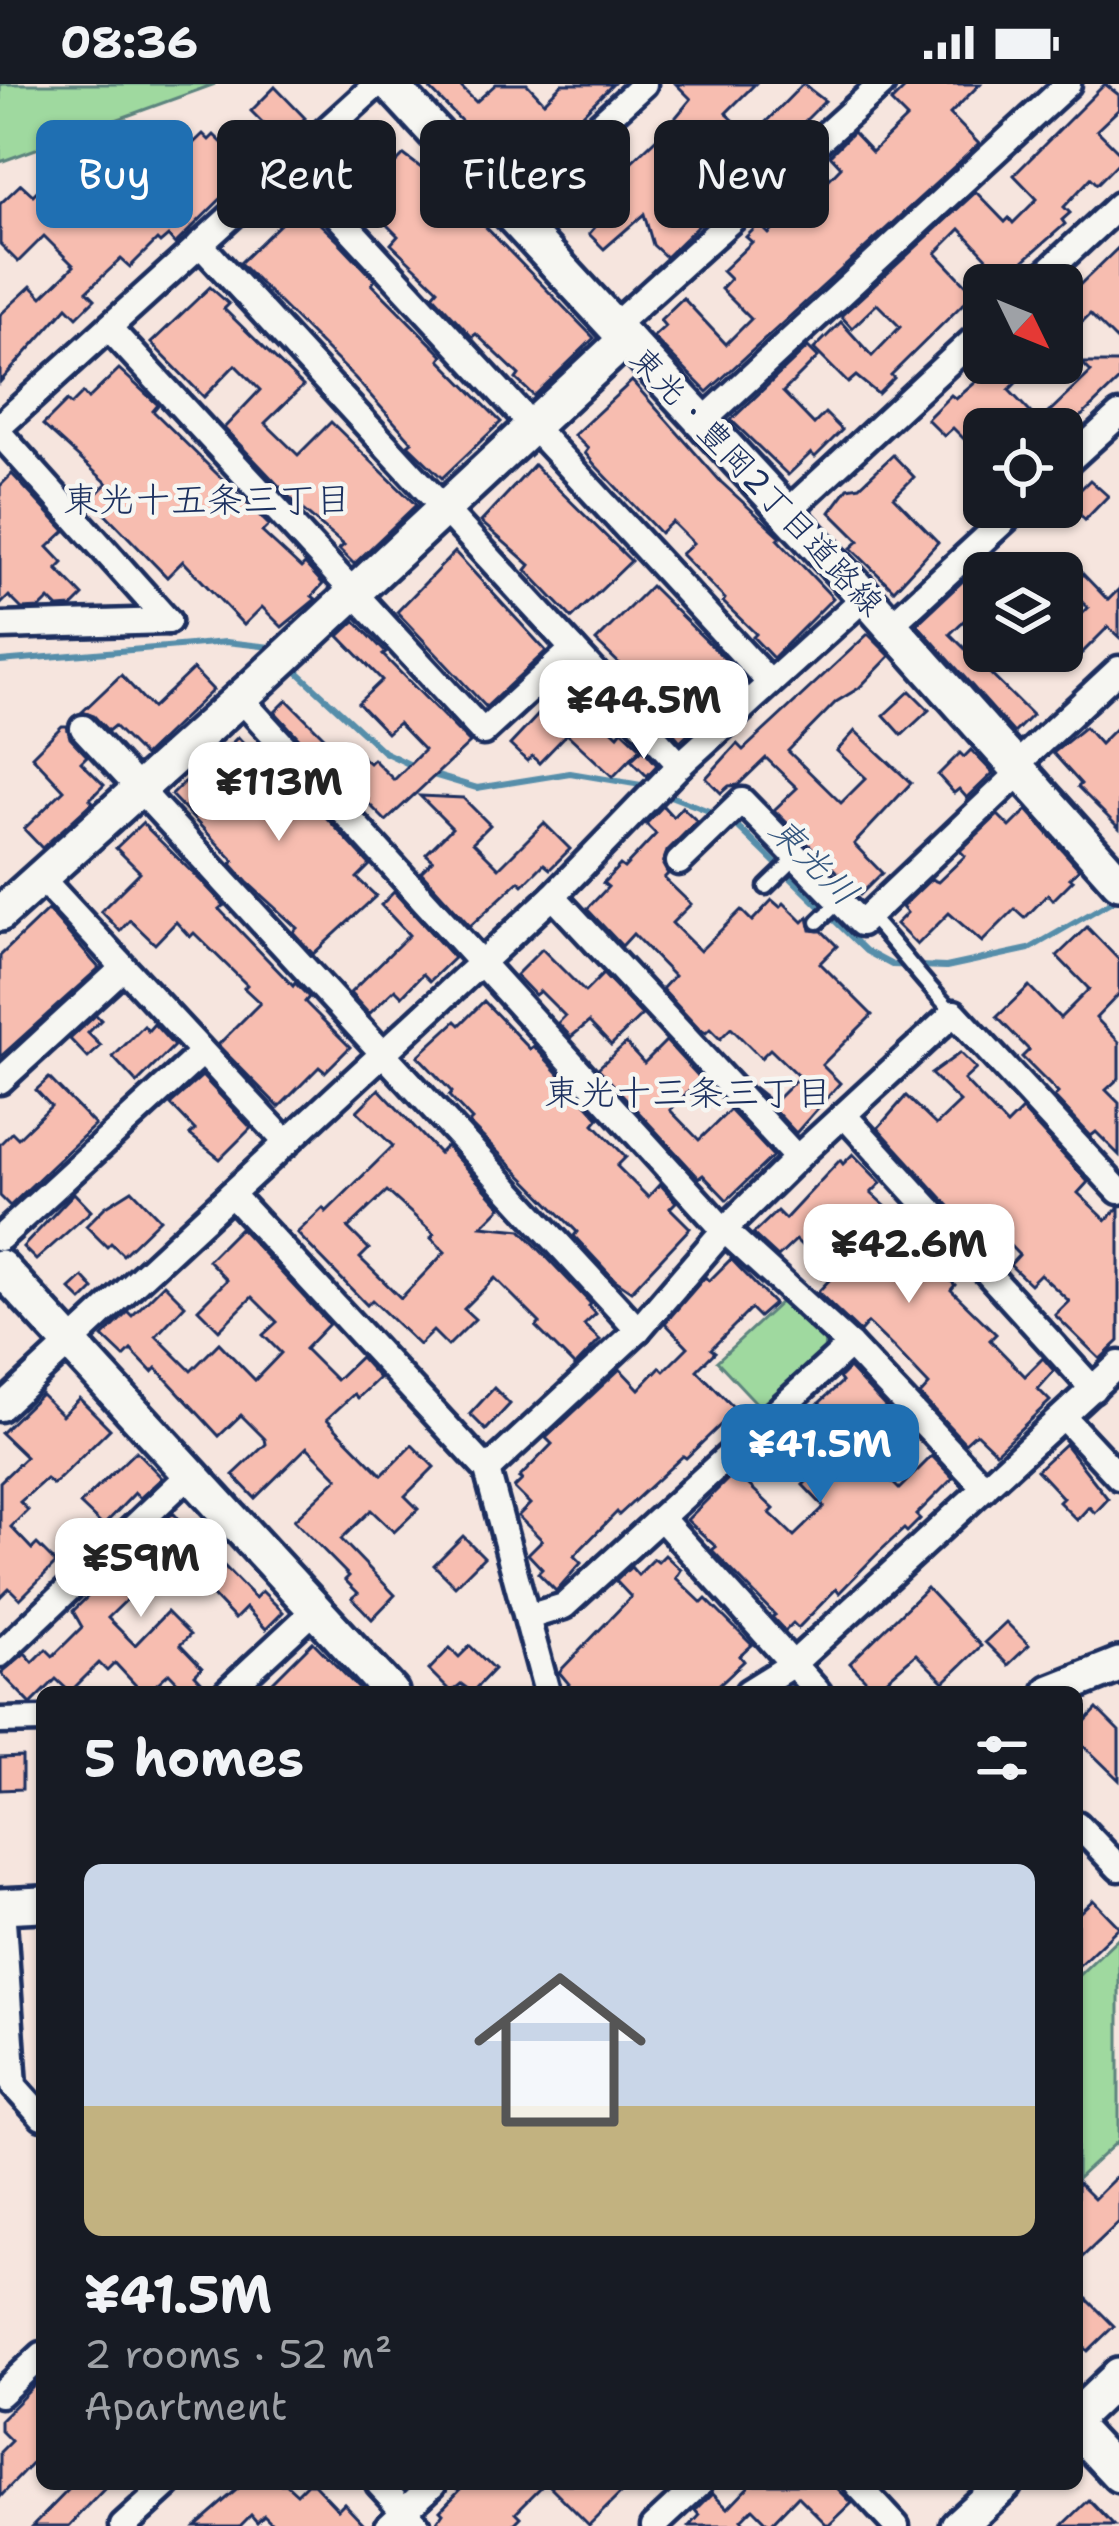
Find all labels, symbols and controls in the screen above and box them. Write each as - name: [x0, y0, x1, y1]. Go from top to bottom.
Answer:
- text: 08:36: [60, 12, 198, 72]
- chip: Buy: [36, 120, 193, 228]
- chip: Rent: [217, 120, 396, 228]
- chip: Filters: [420, 120, 630, 228]
- chip: New: [654, 120, 829, 228]
- north arrow: [963, 264, 1083, 384]
- map controls: [963, 264, 1083, 672]
- street label: 東光・豊岡2丁目道路線: [620, 337, 894, 625]
- button: locate: [963, 408, 1083, 528]
- district label: 東光十五条三丁目: [63, 475, 351, 524]
- button: layers: [963, 552, 1083, 672]
- pin: ¥44.5M: [546, 660, 742, 762]
- text: ¥44.5M: [566, 673, 722, 725]
- pin: ¥113M: [195, 742, 363, 844]
- text: ¥113M: [215, 755, 343, 807]
- water label: 東光川: [758, 805, 870, 917]
- district label: 東光十三条三丁目: [544, 1068, 832, 1117]
- pin: ¥42.6M: [811, 1204, 1007, 1306]
- text: ¥42.6M: [830, 1217, 988, 1269]
- pin: ¥41.5M: [722, 1404, 918, 1506]
- text: ¥41.5M: [748, 1417, 892, 1469]
- pin: ¥59M: [70, 1518, 212, 1620]
- text: ¥59M: [82, 1531, 200, 1583]
- text: 5 homes: [84, 1724, 304, 1792]
- icon: filters: [969, 1725, 1035, 1791]
- icon: home: [452, 1942, 668, 2158]
- text: ¥41.5M: [84, 2260, 272, 2328]
- text: 2 rooms · 52 m²: [84, 2328, 393, 2380]
- text: Apartment: [84, 2380, 287, 2432]

